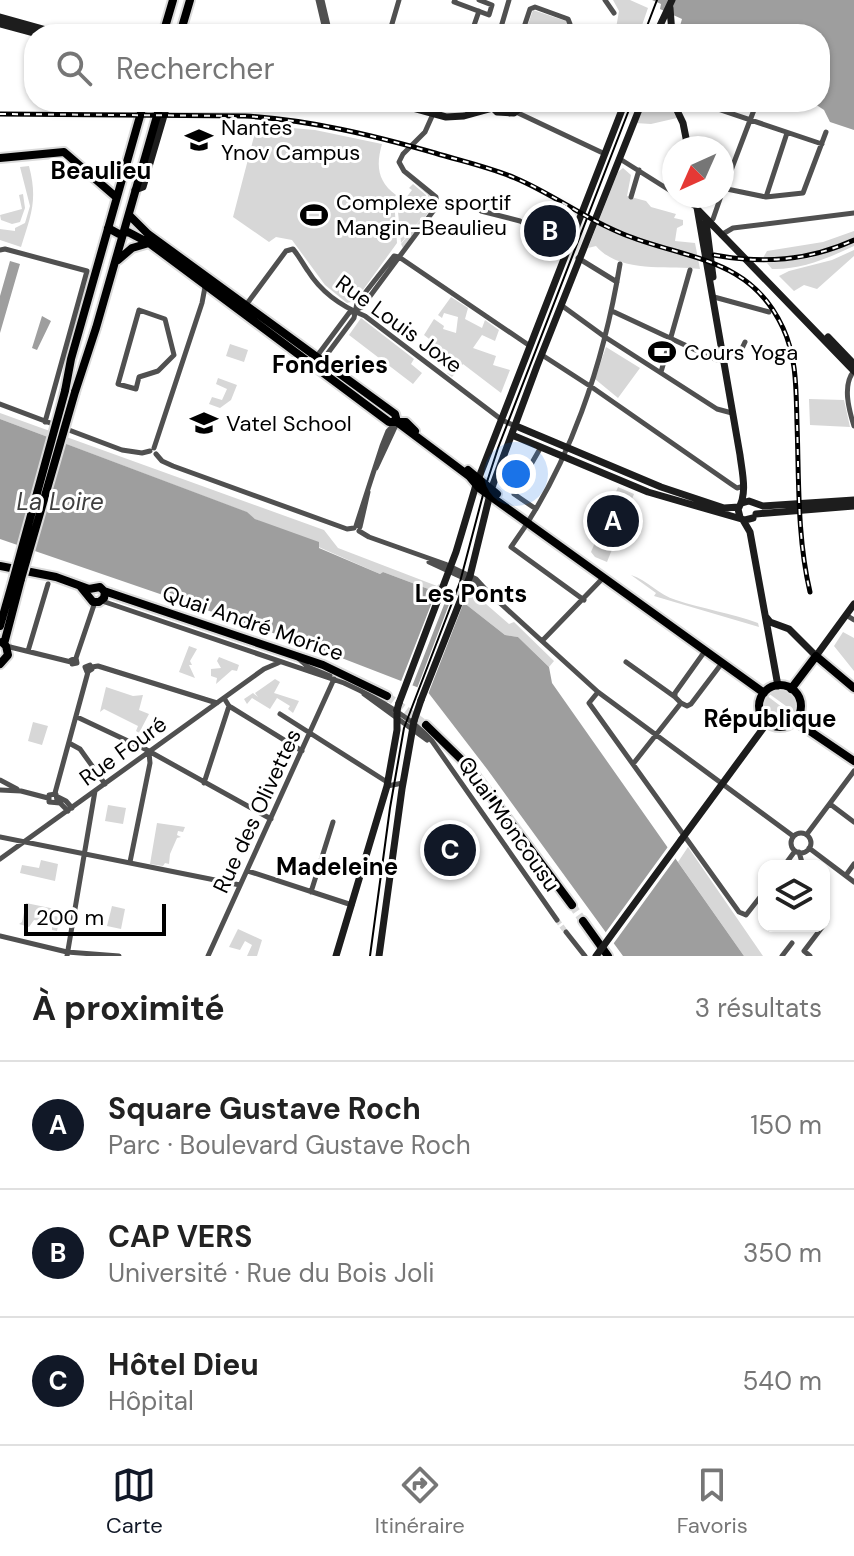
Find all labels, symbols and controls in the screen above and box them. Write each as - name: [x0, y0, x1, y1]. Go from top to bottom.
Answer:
- search box: [24, 24, 830, 112]
- icon: search: [52, 46, 96, 90]
- text: Rechercher: [116, 49, 275, 88]
- place label: Nantes Ynov Campus: [221, 113, 360, 167]
- school or university icon: Nantes Ynov Campus: [184, 125, 214, 155]
- north arrow: [662, 136, 734, 208]
- district label: Beaulieu: [51, 155, 151, 186]
- place label: Complexe sportif Mangin-Beaulieu: [336, 188, 511, 242]
- sports icon: Complexe sportif Mangin-Beaulieu: [299, 200, 329, 230]
- pin: B: [524, 201, 576, 261]
- street label: Rue Louis Joxe: [330, 268, 468, 380]
- sports icon: Cours Yoga: [647, 337, 677, 367]
- place label: Cours Yoga: [684, 338, 798, 367]
- district label: Fonderies: [272, 349, 388, 380]
- school or university icon: Vatel School: [189, 408, 219, 438]
- place label: Vatel School: [226, 409, 352, 438]
- your location: [496, 454, 536, 494]
- water label: La Loire: [16, 486, 104, 517]
- pin: A: [587, 491, 639, 551]
- street label: Quai André Morice: [159, 578, 347, 668]
- district label: Les Ponts: [415, 578, 527, 609]
- district label: République: [703, 703, 837, 734]
- street label: Rue Fouré: [74, 710, 172, 792]
- street label: Rue des Olivettes: [206, 724, 308, 898]
- street label: Quai Moncousu: [452, 751, 566, 897]
- pin: C: [424, 820, 476, 880]
- district label: Madeleine: [276, 851, 398, 882]
- map controls: [758, 860, 830, 932]
- button: layers: [758, 860, 830, 932]
- scale bar: [24, 900, 166, 936]
- text: 200 m: [36, 903, 104, 932]
- text: À proximité: [32, 986, 225, 1031]
- text: 3 résultats: [695, 991, 822, 1025]
- text: Square Gustave Roch: [108, 1089, 421, 1128]
- text: A: [49, 1108, 67, 1142]
- text: 150 m: [750, 1108, 822, 1142]
- text: Parc · Boulevard Gustave Roch: [108, 1128, 471, 1162]
- text: CAP VERS: [108, 1217, 252, 1256]
- text: B: [50, 1236, 66, 1270]
- text: 350 m: [743, 1236, 822, 1270]
- text: Université · Rue du Bois Joli: [108, 1256, 434, 1290]
- text: Hôtel Dieu: [108, 1345, 259, 1384]
- text: C: [48, 1364, 68, 1398]
- text: 540 m: [742, 1364, 822, 1398]
- text: Hôpital: [108, 1384, 194, 1418]
- tab: Carte: [106, 1463, 163, 1540]
- tab: Itinéraire: [375, 1463, 465, 1540]
- tab: Favoris: [677, 1463, 748, 1540]

